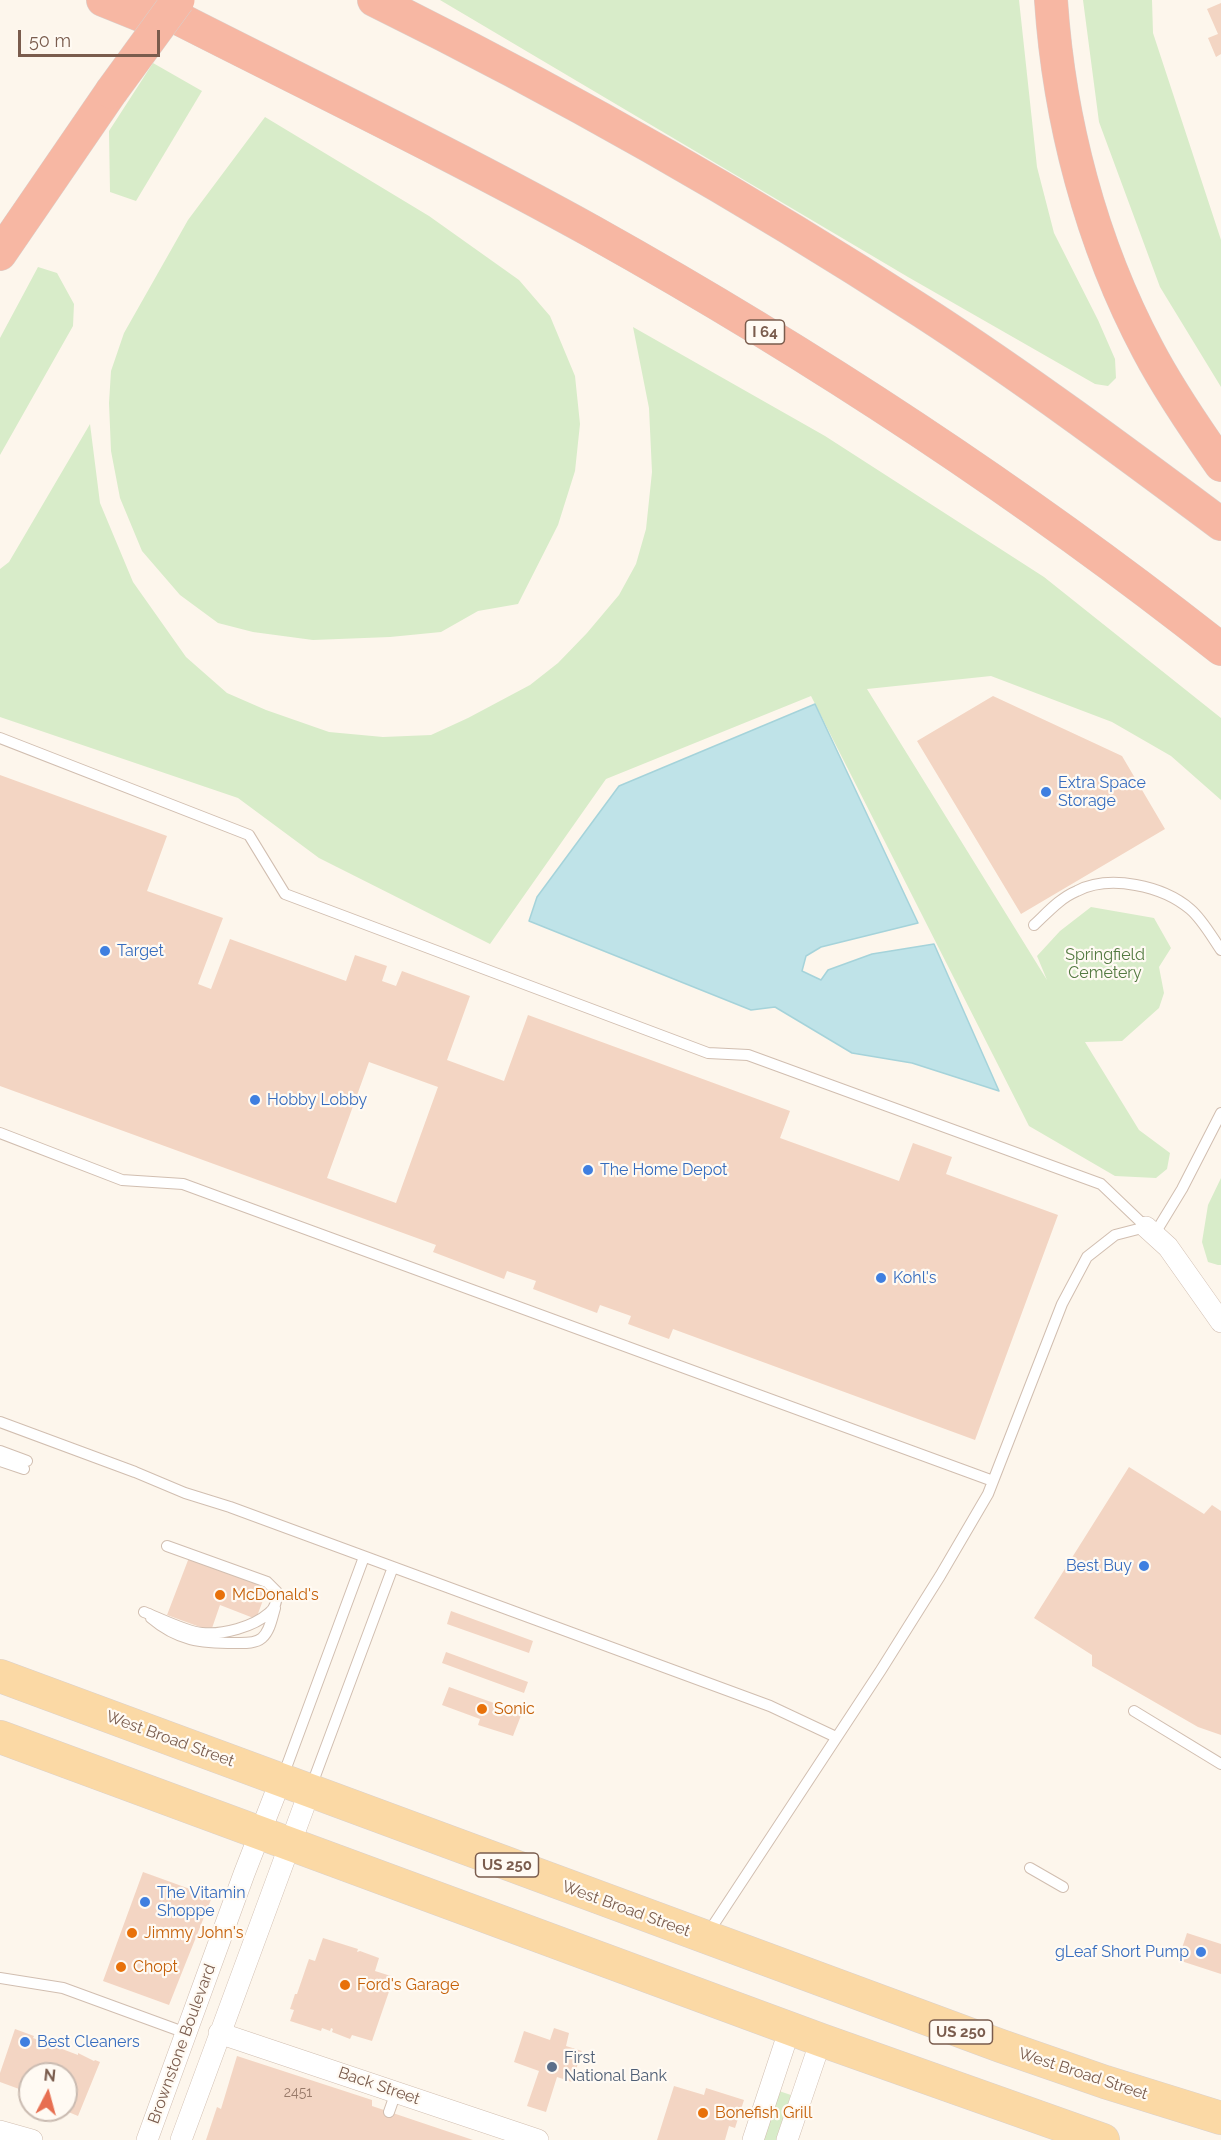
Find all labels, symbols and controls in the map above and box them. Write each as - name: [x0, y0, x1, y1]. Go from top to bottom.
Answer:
- scale bar: [21, 18, 164, 56]
- text: 50 m: [29, 30, 71, 51]
- road number: I 64: [746, 320, 784, 344]
- place label: Extra Space Storage: [1058, 773, 1146, 811]
- marker: Extra Space Storage: [1039, 785, 1053, 799]
- place label: Target: [117, 941, 164, 961]
- marker: Target: [98, 944, 112, 958]
- park label: Springfield Cemetery: [1065, 945, 1145, 983]
- place label: Hobby Lobby: [267, 1090, 367, 1110]
- marker: Hobby Lobby: [248, 1093, 262, 1107]
- place label: The Home Depot: [600, 1160, 727, 1180]
- marker: The Home Depot: [581, 1163, 595, 1177]
- place label: Kohl's: [893, 1268, 936, 1288]
- marker: Kohl's: [874, 1271, 888, 1285]
- place label: Best Buy: [1066, 1556, 1132, 1576]
- marker: Best Buy: [1137, 1559, 1151, 1573]
- place label: McDonald's: [232, 1585, 319, 1605]
- marker: McDonald's: [213, 1588, 227, 1602]
- place label: Sonic: [494, 1699, 535, 1719]
- marker: Sonic: [475, 1702, 489, 1716]
- street label: West Broad Street: [103, 1707, 237, 1771]
- road number: US 250: [476, 1853, 538, 1877]
- street label: West Broad Street: [559, 1877, 693, 1941]
- place label: The Vitamin Shoppe: [157, 1883, 246, 1921]
- marker: The Vitamin Shoppe: [138, 1895, 152, 1909]
- place label: Jimmy John's: [144, 1923, 243, 1943]
- marker: Jimmy John's: [125, 1926, 139, 1940]
- place label: gLeaf Short Pump: [1055, 1942, 1189, 1962]
- marker: gLeaf Short Pump: [1194, 1945, 1208, 1959]
- place label: Chopt: [133, 1957, 178, 1977]
- marker: Chopt: [114, 1960, 128, 1974]
- street label: Brownstone Boulevard: [144, 1962, 220, 2126]
- place label: Ford's Garage: [357, 1975, 459, 1995]
- marker: Ford's Garage: [338, 1978, 352, 1992]
- road number: US 250: [930, 2020, 992, 2044]
- place label: Best Cleaners: [37, 2032, 140, 2052]
- marker: Best Cleaners: [18, 2035, 32, 2049]
- street label: West Broad Street: [1016, 2044, 1150, 2104]
- place label: First National Bank: [564, 2048, 667, 2086]
- marker: First National Bank: [545, 2060, 559, 2074]
- north arrow: [18, 2062, 78, 2122]
- street label: Back Street: [336, 2063, 422, 2109]
- text: N: [43, 2066, 57, 2086]
- house number: 2451: [284, 2085, 312, 2101]
- place label: Bonefish Grill: [715, 2103, 812, 2123]
- marker: Bonefish Grill: [696, 2106, 710, 2120]

